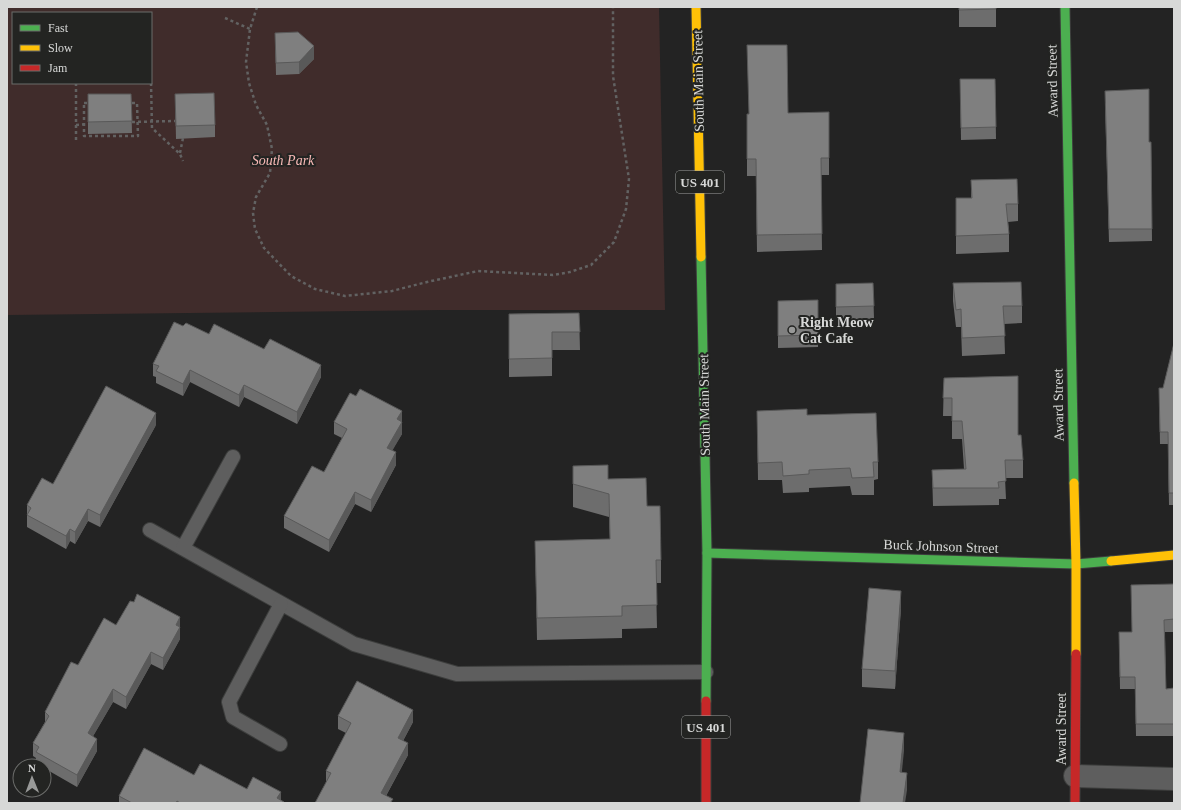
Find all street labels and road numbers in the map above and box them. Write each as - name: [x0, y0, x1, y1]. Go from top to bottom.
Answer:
- street label: South Main Street: [690, 30, 707, 132]
- street label: Award Street: [1044, 44, 1061, 118]
- road number: US 401: [676, 171, 724, 193]
- street label: South Main Street: [696, 354, 713, 456]
- street label: Award Street: [1050, 368, 1067, 442]
- street label: Buck Johnson Street: [883, 537, 999, 556]
- street label: Award Street: [1054, 692, 1069, 765]
- road number: US 401: [682, 716, 730, 738]

